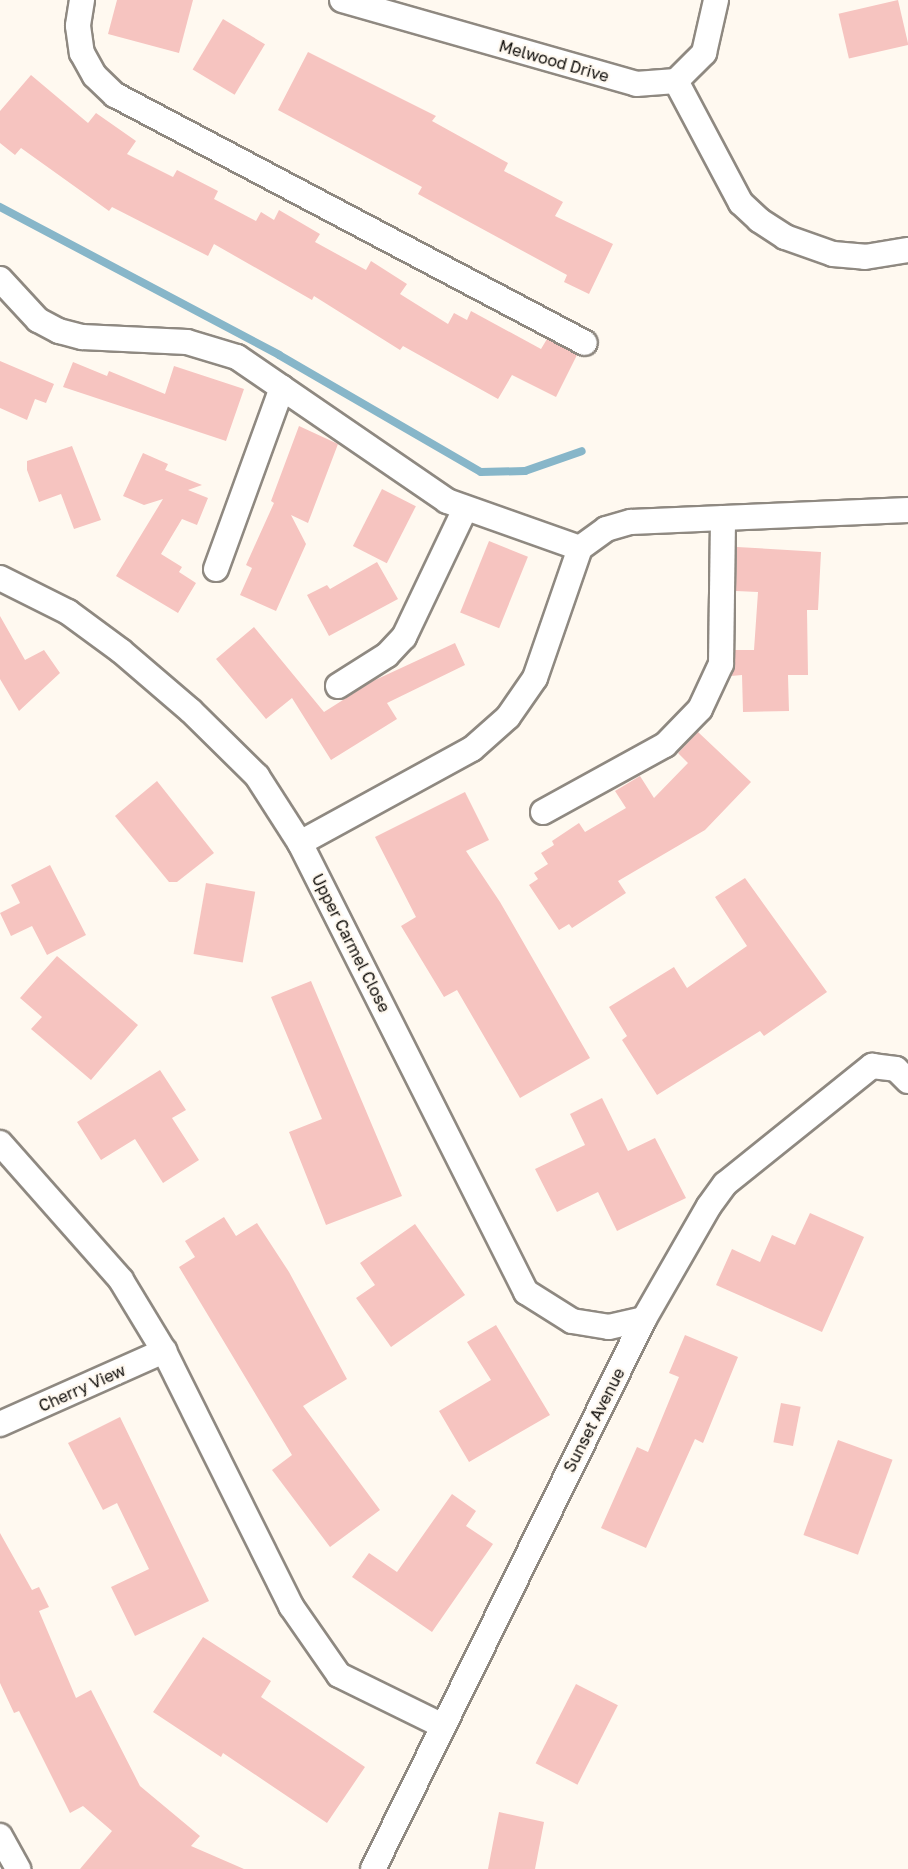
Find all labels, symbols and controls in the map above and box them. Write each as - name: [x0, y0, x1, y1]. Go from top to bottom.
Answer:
- street label: Melwood Drive: [497, 36, 611, 86]
- street label: Upper Carmel Close: [308, 871, 394, 1015]
- street label: Cherry View: [36, 1360, 128, 1416]
- street label: Sunset Avenue: [559, 1365, 629, 1475]

